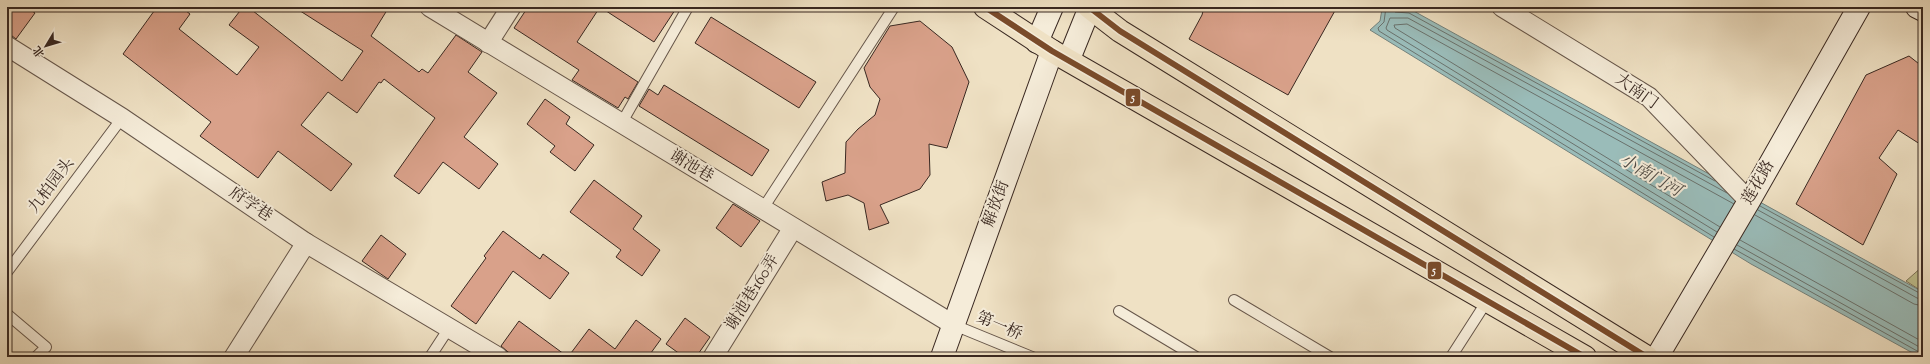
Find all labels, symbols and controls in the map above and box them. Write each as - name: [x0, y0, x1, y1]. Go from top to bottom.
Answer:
- north arrow: [26, 26, 66, 66]
- text: 北: [29, 42, 49, 61]
- street label: 大南门: [1610, 69, 1662, 115]
- line badge: 5: [1125, 88, 1141, 107]
- text: 5: [1130, 90, 1135, 106]
- street label: 谢池巷: [664, 145, 718, 189]
- water label: 小南门河: [1615, 149, 1688, 205]
- street label: 九柏园头: [24, 154, 80, 218]
- street label: 莲花路: [1737, 156, 1781, 210]
- street label: 解放街: [978, 178, 1016, 230]
- street label: 府学巷: [224, 182, 276, 228]
- street label: 谢池巷160弄: [720, 250, 786, 336]
- line badge: 5: [1427, 261, 1442, 280]
- text: 5: [1431, 263, 1436, 279]
- street label: 第一桥: [972, 307, 1026, 347]

